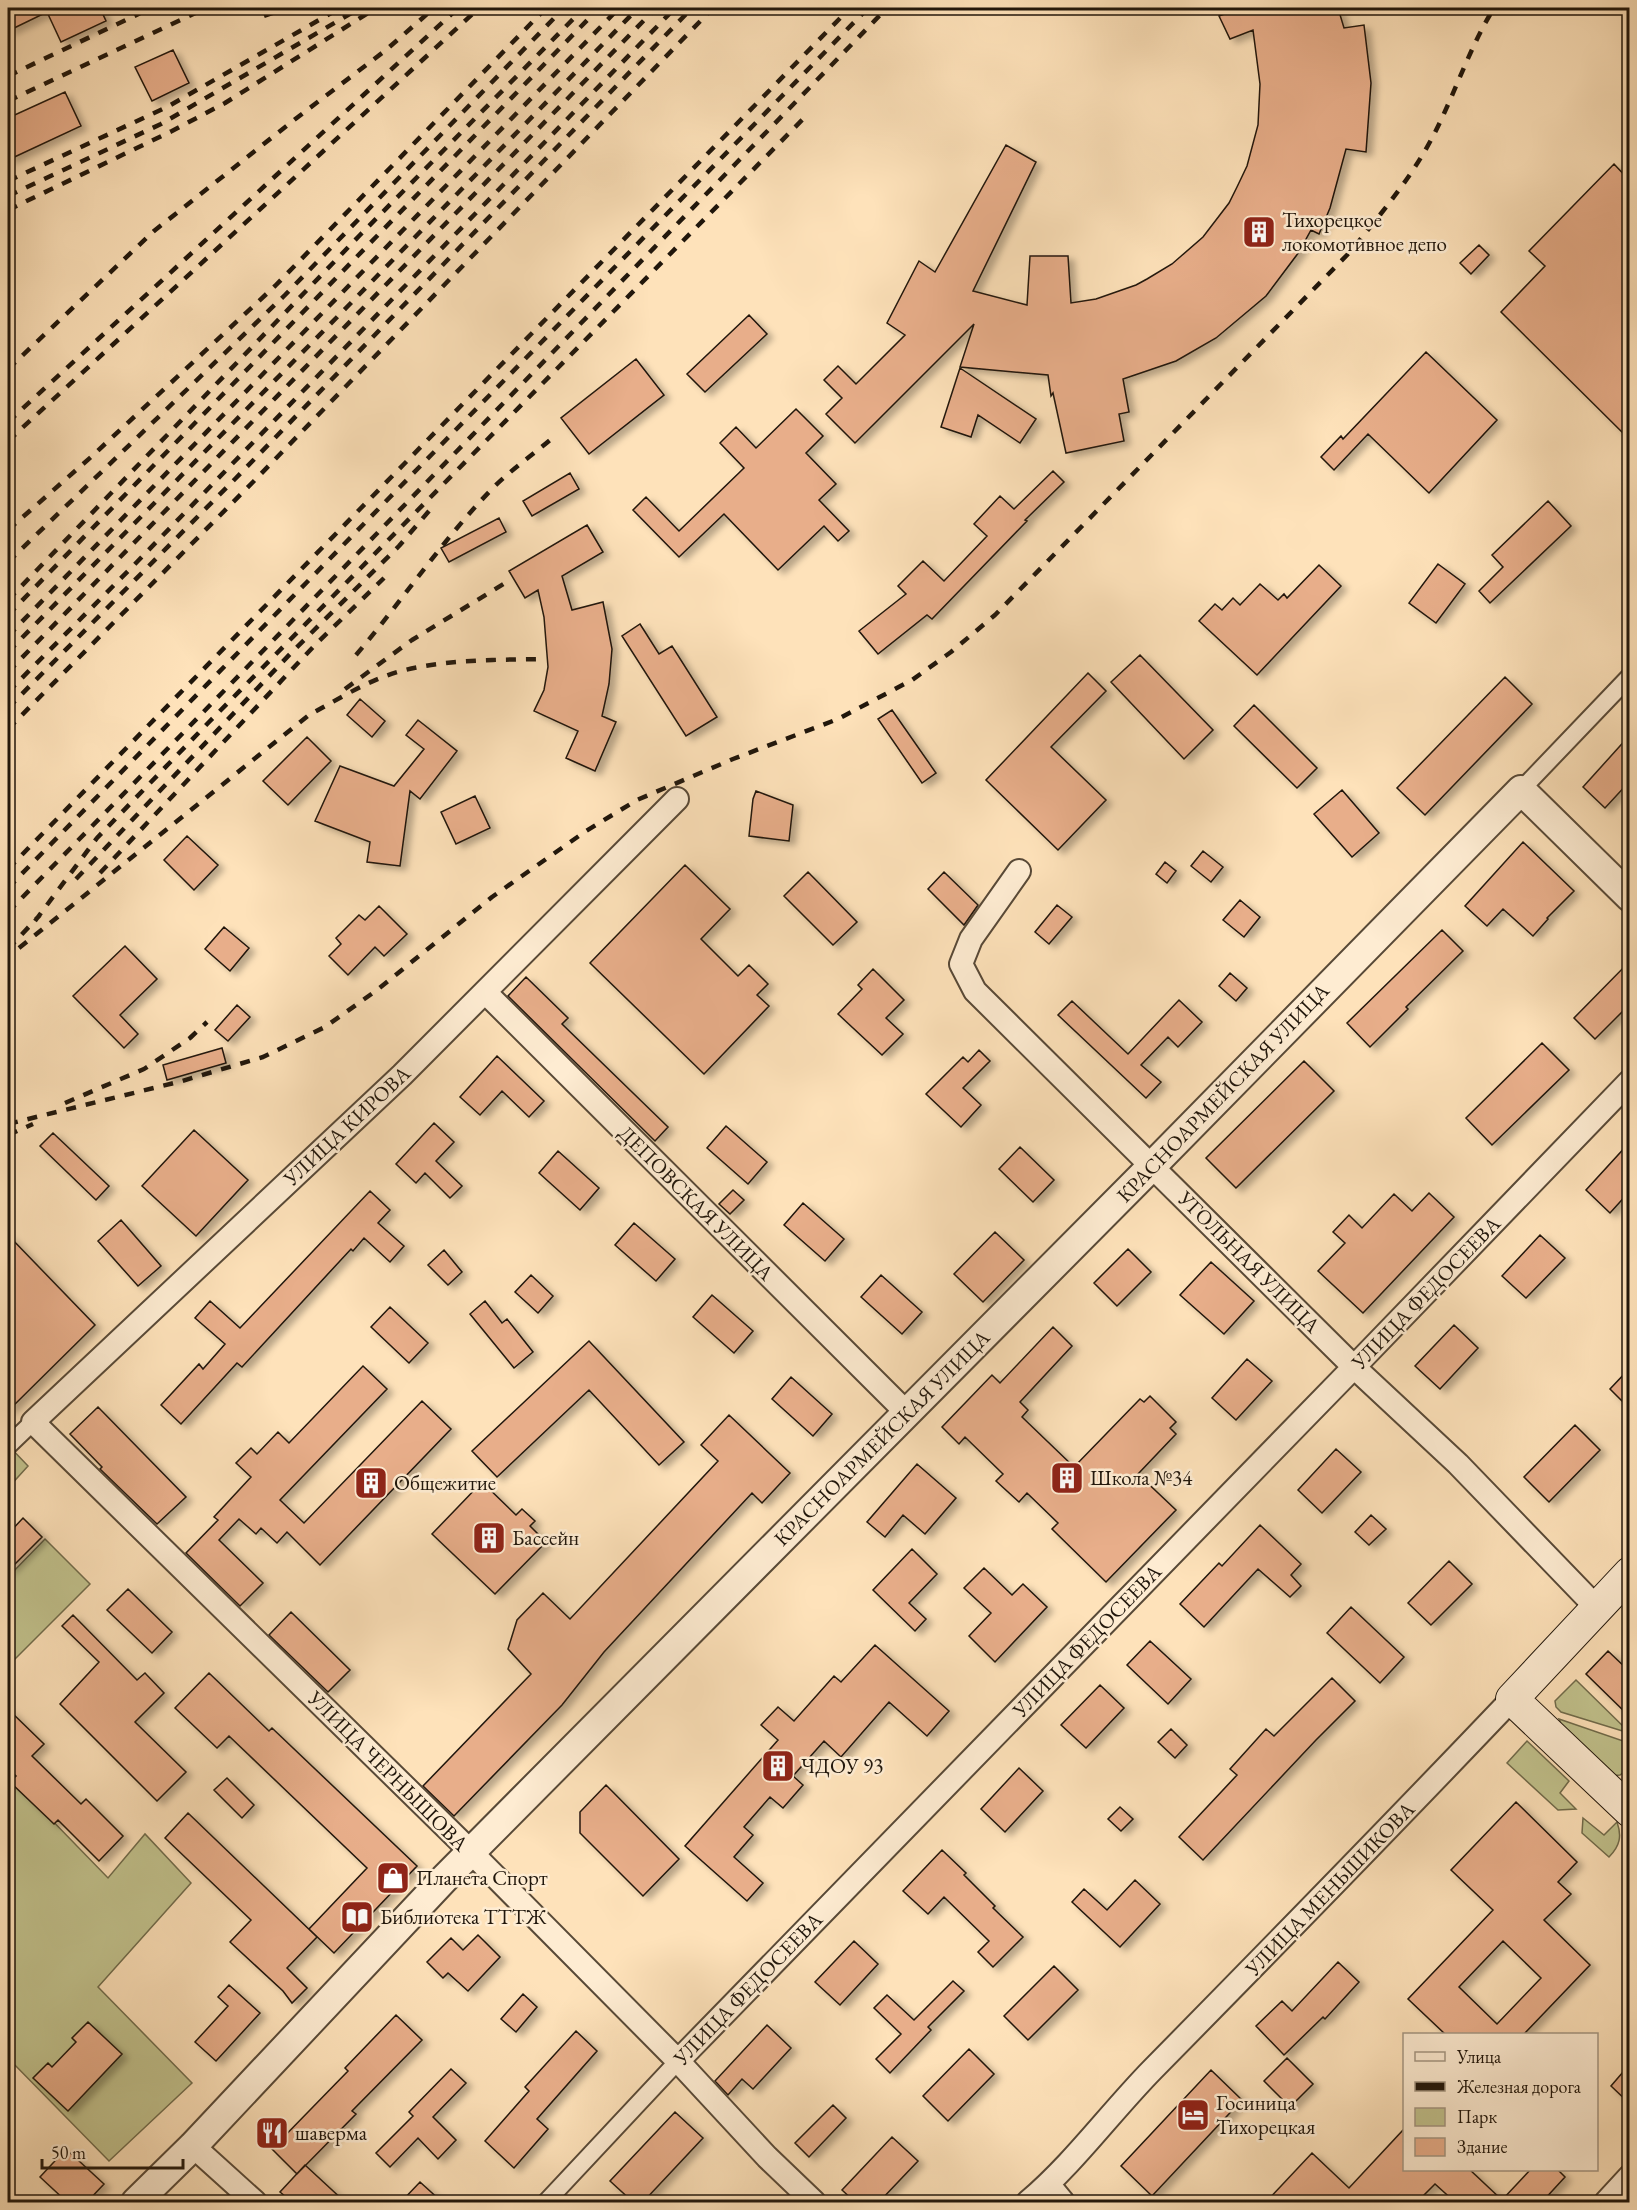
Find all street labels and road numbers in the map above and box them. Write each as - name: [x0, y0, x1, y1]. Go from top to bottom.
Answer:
- street label: КРАСНОАРМЕЙСКАЯ УЛИЦА: [1111, 977, 1335, 1208]
- street label: УЛИЦА КИРОВА: [277, 1060, 416, 1192]
- street label: ДЕПОВСКАЯ УЛИЦА: [613, 1119, 780, 1286]
- street label: УГОЛЬНАЯ УЛИЦА: [1172, 1184, 1326, 1339]
- street label: УЛИЦА ФЕДОСЕЕВА: [1345, 1210, 1506, 1376]
- street label: КРАСНОАРМЕЙСКАЯ УЛИЦА: [768, 1324, 996, 1551]
- street label: УЛИЦА ФЕДОСЕЕВА: [1006, 1558, 1167, 1724]
- street label: УЛИЦА ЧЕРНЫШОВА: [302, 1684, 475, 1857]
- street label: УЛИЦА МЕНЬШИКОВА: [1239, 1795, 1420, 1982]
- street label: УЛИЦА ФЕДОСЕЕВА: [667, 1906, 828, 2072]

